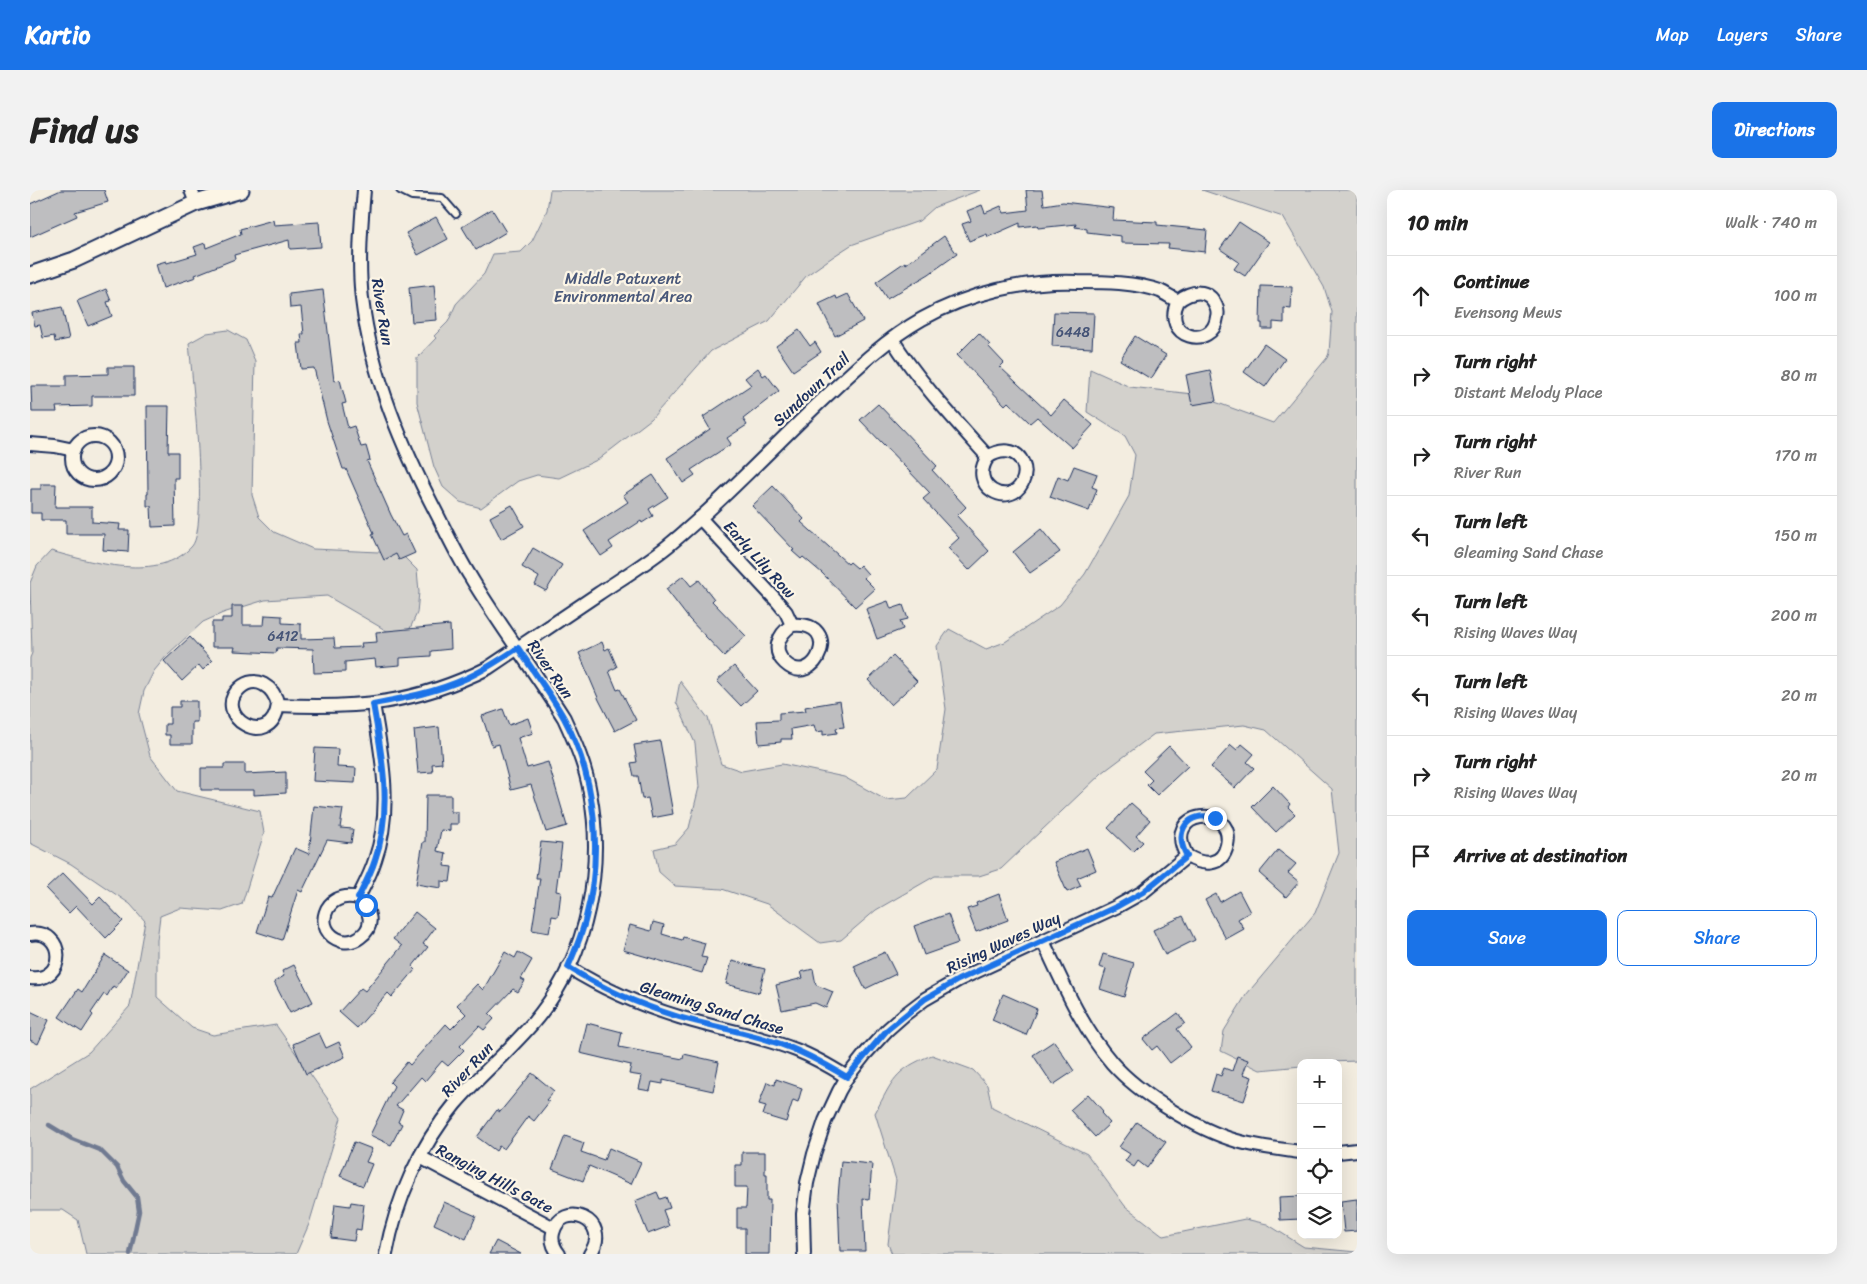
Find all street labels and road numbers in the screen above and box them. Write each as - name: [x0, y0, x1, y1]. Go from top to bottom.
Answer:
- street label: River Run: [363, 276, 402, 348]
- street label: Sundown Trail: [765, 345, 858, 434]
- street label: Early Lily Row: [716, 513, 803, 605]
- street label: River Run: [520, 633, 582, 706]
- street label: Rising Waves Way: [941, 903, 1066, 982]
- street label: Gleaming Sand Chase: [636, 972, 788, 1043]
- street label: River Run: [434, 1035, 501, 1104]
- street label: Ranging Hills Gate: [431, 1135, 559, 1222]

